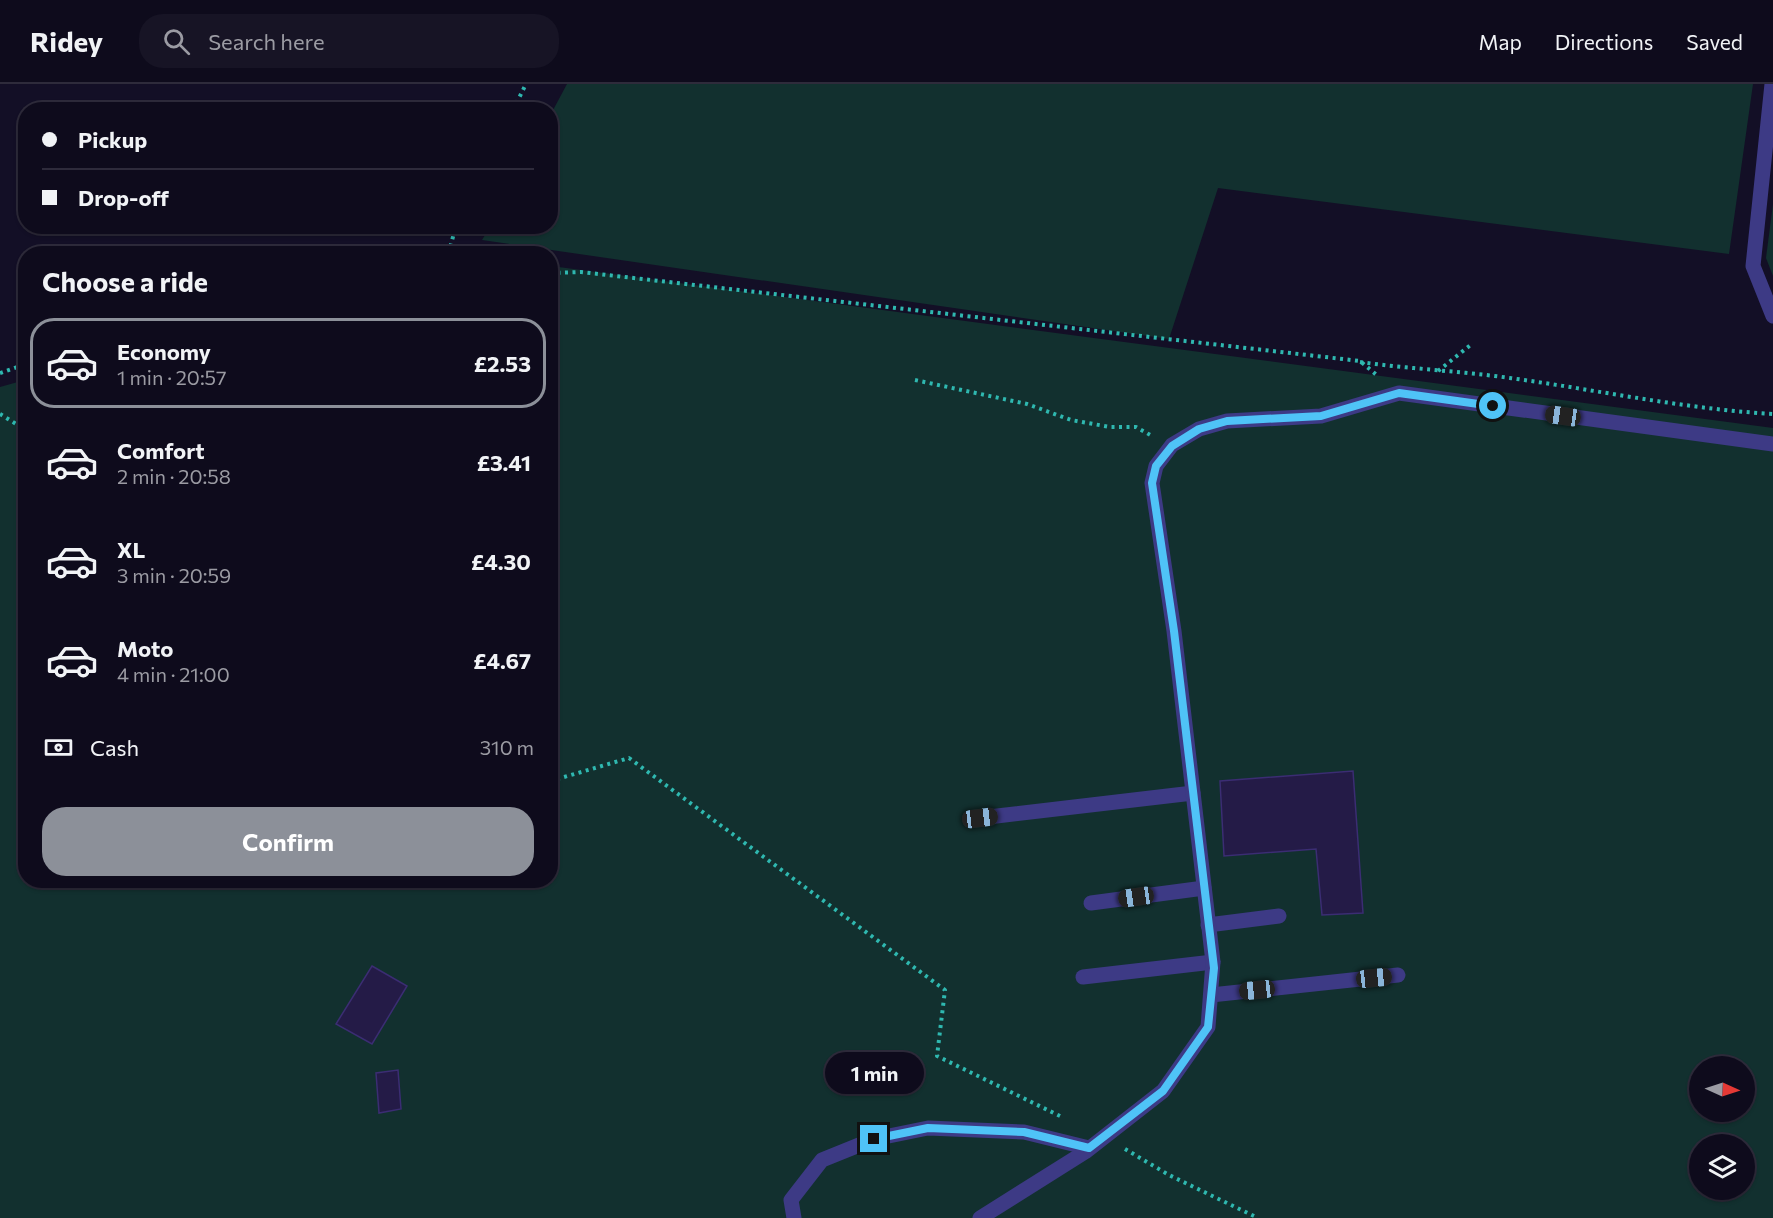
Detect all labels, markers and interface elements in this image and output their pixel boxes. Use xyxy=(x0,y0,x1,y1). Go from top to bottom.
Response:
search box xyxy=(139,14,559,68)
text: Ridey xyxy=(30,24,103,58)
icon: search xyxy=(160,25,193,58)
text: Search here xyxy=(208,28,325,55)
text: Map xyxy=(1479,29,1522,54)
text: Directions xyxy=(1555,29,1653,54)
text: Saved xyxy=(1686,29,1743,54)
text: Pickup xyxy=(78,126,147,153)
text: Drop-off xyxy=(78,184,169,211)
text: Choose a ride xyxy=(42,265,208,298)
icon: car xyxy=(45,336,99,390)
text: Economy xyxy=(117,338,211,365)
text: £2.53 xyxy=(474,350,531,377)
text: 1 min · 20:57 xyxy=(117,365,227,389)
route start xyxy=(1479,392,1506,419)
car xyxy=(1544,405,1582,427)
icon: car xyxy=(45,435,99,489)
text: Comfort xyxy=(117,437,205,464)
text: £3.41 xyxy=(477,449,531,476)
text: 2 min · 20:58 xyxy=(117,464,231,488)
icon: car xyxy=(45,534,99,588)
text: XL xyxy=(117,536,145,563)
text: £4.30 xyxy=(471,548,531,575)
text: 3 min · 20:59 xyxy=(117,563,231,587)
icon: car xyxy=(45,633,99,687)
text: Moto xyxy=(117,635,173,662)
text: £4.67 xyxy=(473,647,531,674)
text: 4 min · 21:00 xyxy=(117,662,230,686)
icon: cash xyxy=(42,731,75,764)
text: Cash xyxy=(90,734,139,761)
text: 310 m xyxy=(480,735,534,759)
button: Confirm xyxy=(42,807,534,876)
car xyxy=(961,807,999,829)
car xyxy=(1117,886,1155,908)
car xyxy=(1355,967,1393,989)
car xyxy=(1238,979,1276,1001)
callout: 1 min xyxy=(824,1052,924,1094)
north arrow xyxy=(1689,1056,1755,1122)
map controls xyxy=(1689,1056,1755,1200)
text: 1 min xyxy=(851,1061,898,1085)
route end xyxy=(860,1125,887,1152)
button: layers xyxy=(1689,1134,1755,1200)

